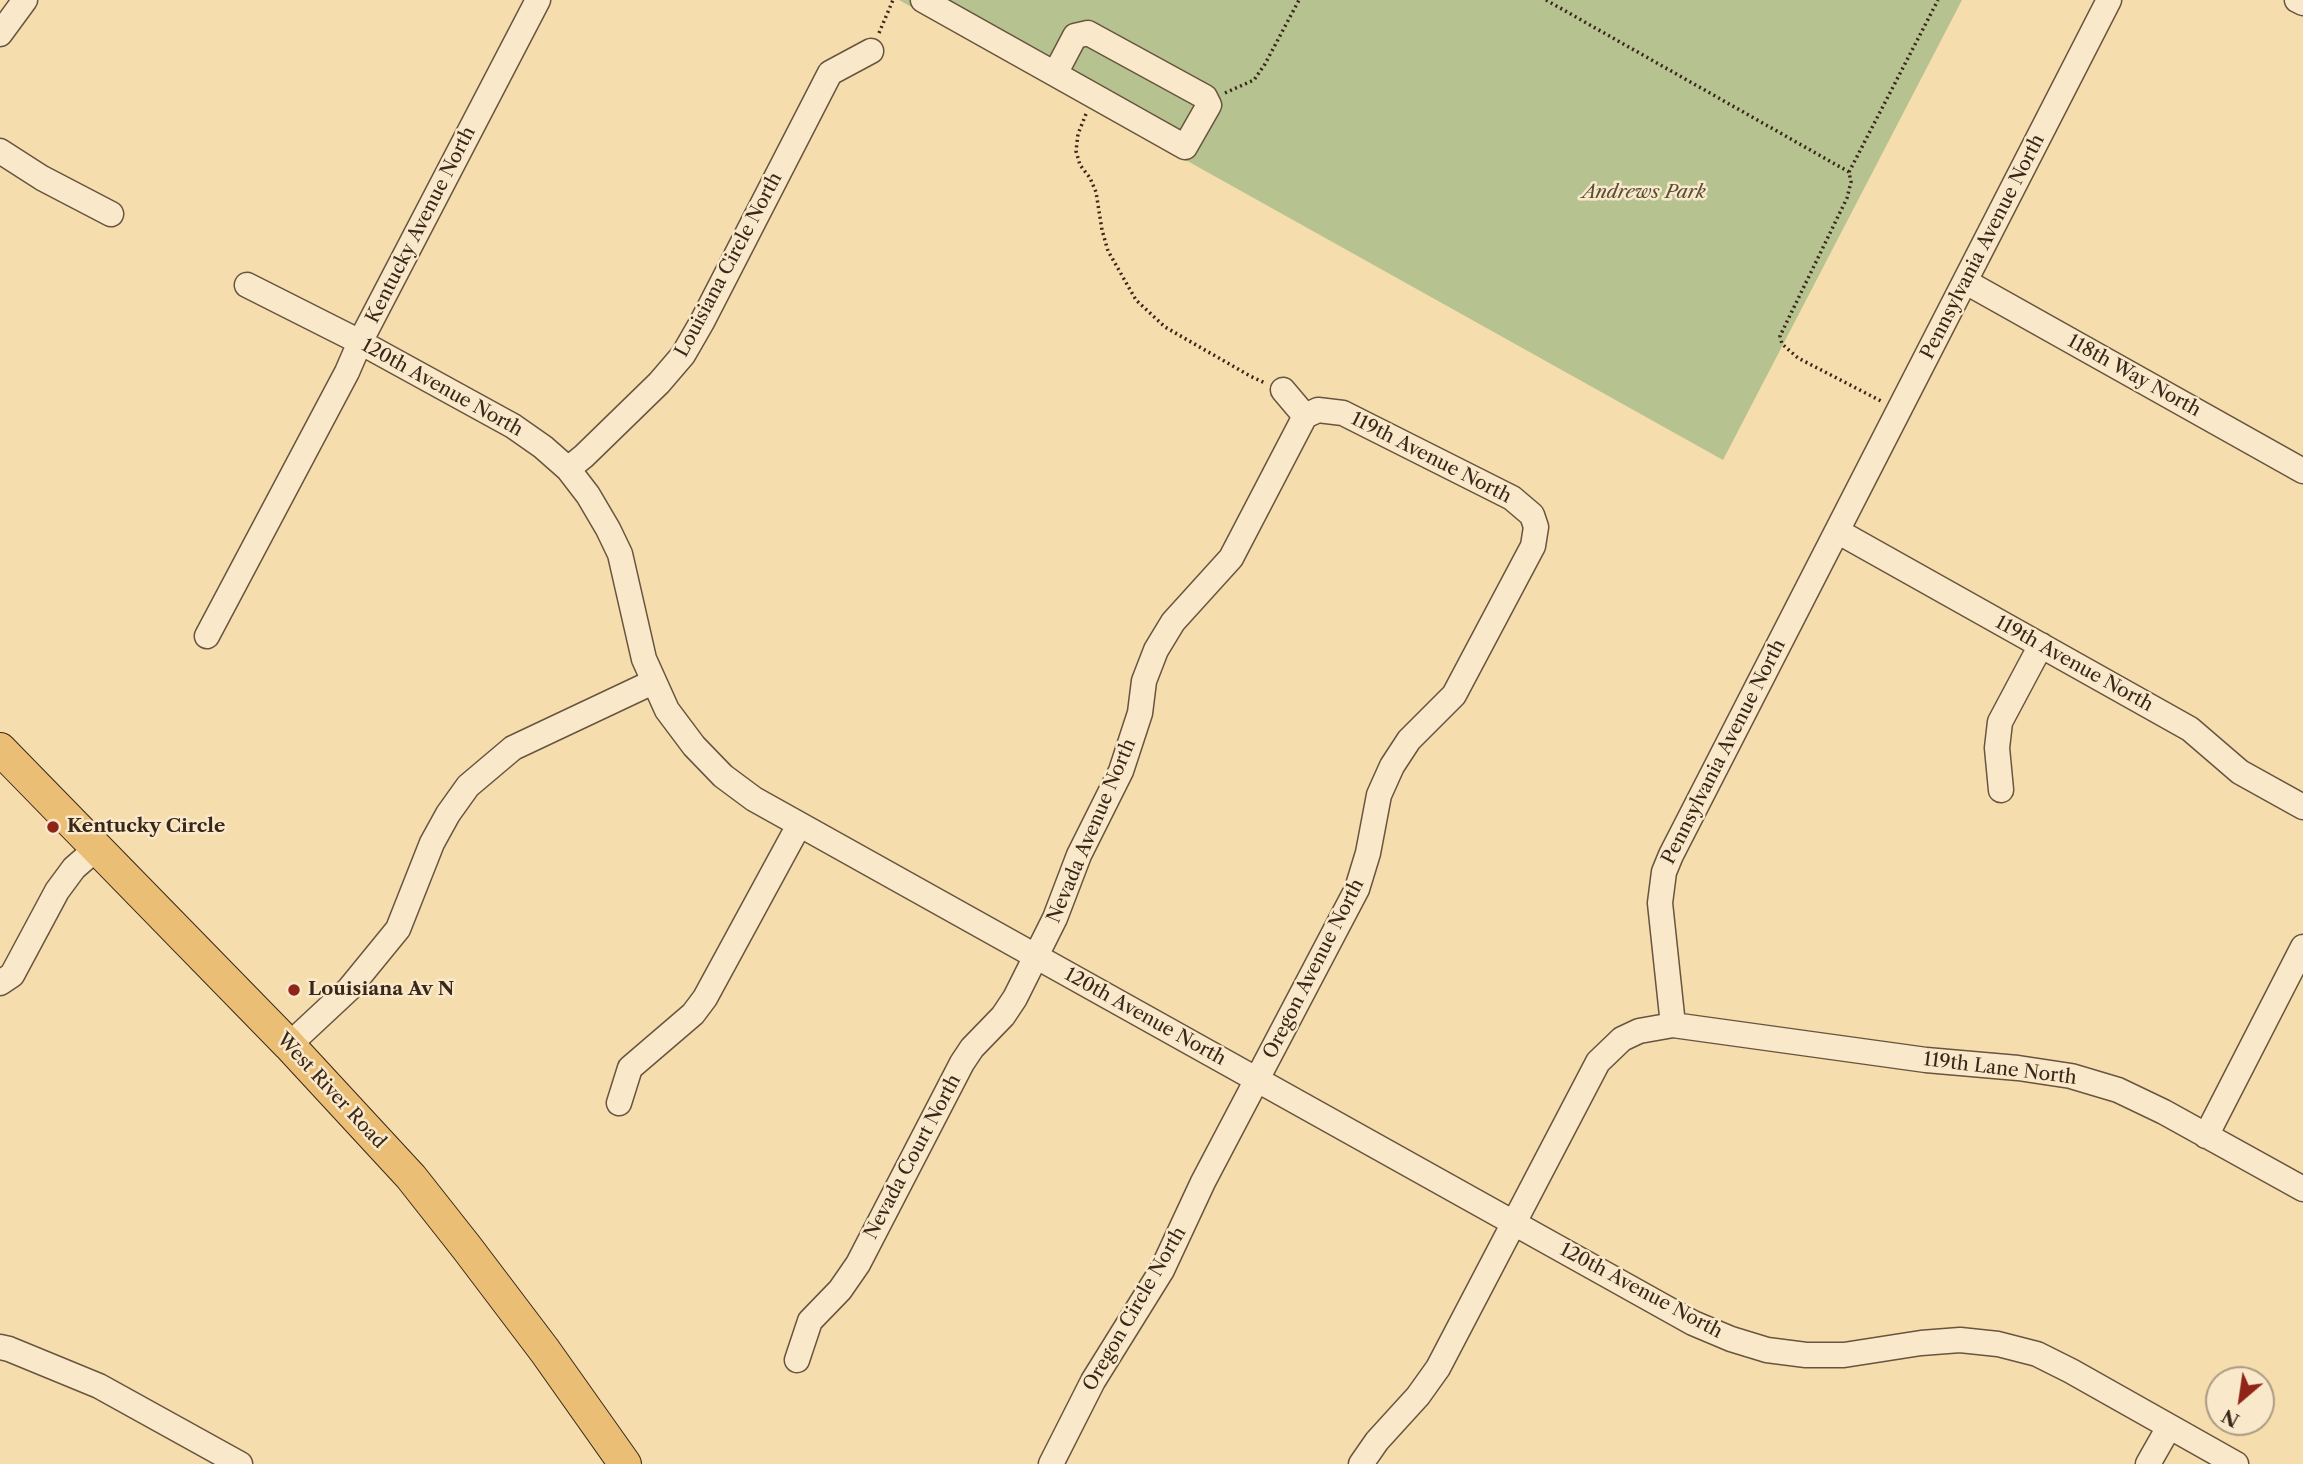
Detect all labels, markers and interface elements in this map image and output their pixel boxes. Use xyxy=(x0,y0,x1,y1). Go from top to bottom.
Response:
street label: Kentucky Avenue North xyxy=(361,123,481,327)
street label: Pennsylvania Avenue North xyxy=(1916,131,2050,363)
street label: Louisiana Circle North xyxy=(671,169,787,361)
park label: Andrews Park xyxy=(1582,182,1706,204)
street label: 118th Way North xyxy=(2063,330,2205,422)
street label: 120th Avenue North xyxy=(357,334,527,442)
street label: 119th Avenue North xyxy=(1347,408,1515,508)
street label: 119th Avenue North xyxy=(1991,611,2157,717)
street label: Pennsylvania Avenue North xyxy=(1657,636,1791,868)
street label: Nevada Avenue North xyxy=(1043,735,1141,927)
place label: Kentucky Circle xyxy=(67,816,225,838)
marker: Kentucky Circle xyxy=(45,819,61,835)
street label: Oregon Avenue North xyxy=(1259,875,1369,1063)
street label: 120th Avenue North xyxy=(1060,963,1230,1071)
place label: Louisiana Av N xyxy=(308,979,454,1001)
marker: Louisiana Av N xyxy=(286,982,302,998)
street label: West River Road xyxy=(272,1028,390,1154)
street label: 119th Lane North xyxy=(1922,1048,2078,1090)
street label: Nevada Court North xyxy=(860,1071,966,1243)
street label: Oregon Circle North xyxy=(1079,1223,1191,1395)
street label: 120th Avenue North xyxy=(1556,1239,1726,1343)
north arrow xyxy=(2205,1366,2275,1436)
text: N xyxy=(2218,1404,2243,1432)

